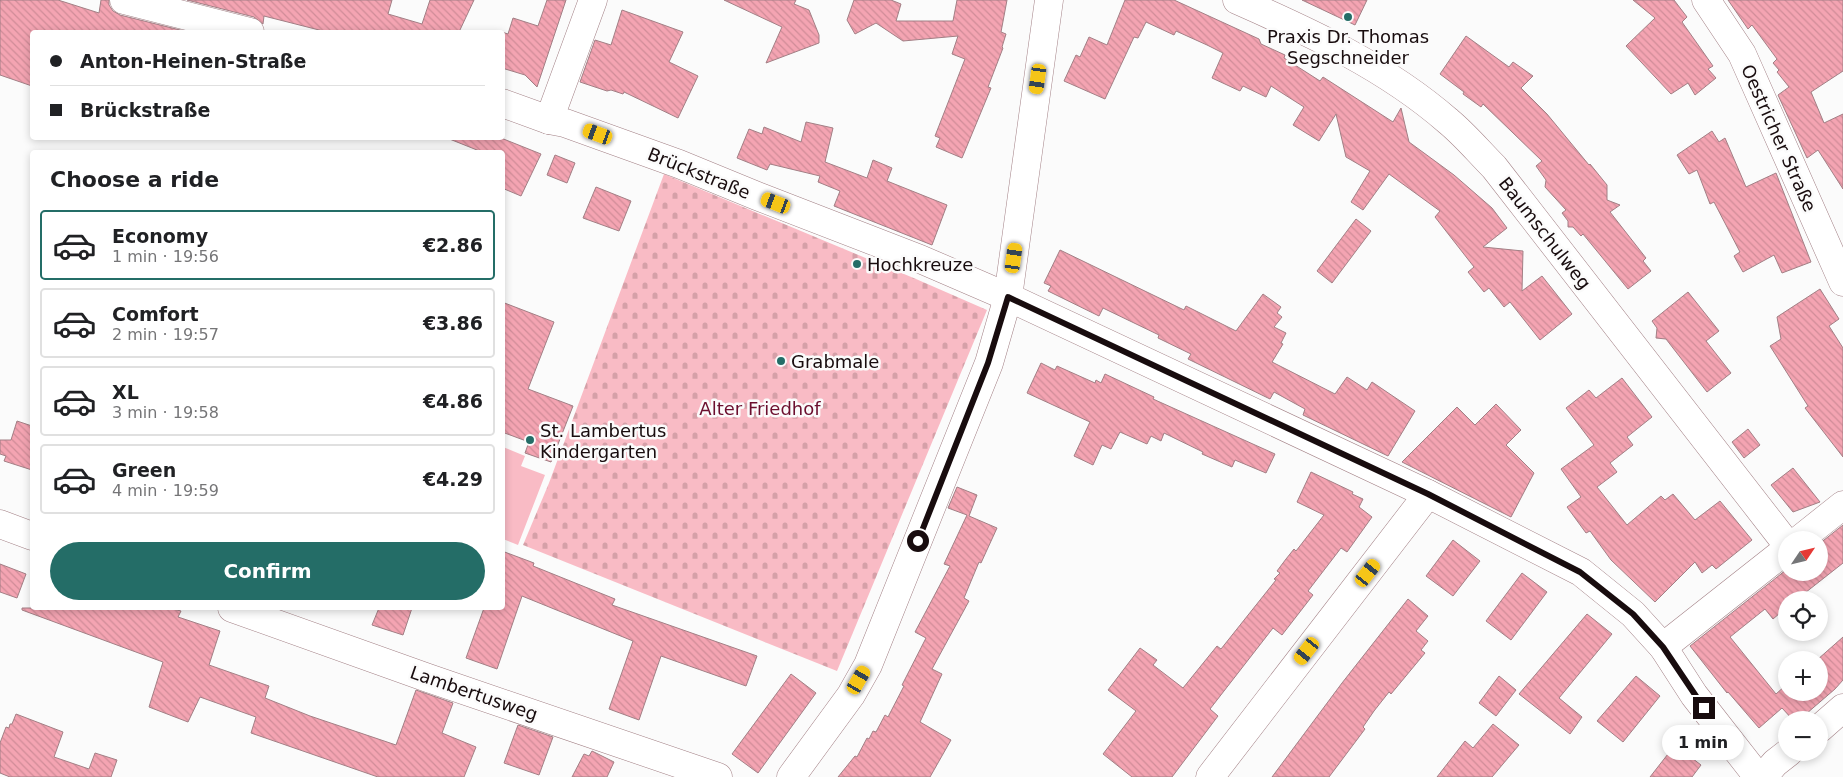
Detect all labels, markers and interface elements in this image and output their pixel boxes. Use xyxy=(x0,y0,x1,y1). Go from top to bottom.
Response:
marker: Praxis Dr. Thomas Segschneider xyxy=(1342,11,1354,23)
place label: Praxis Dr. Thomas Segschneider xyxy=(1267,26,1429,68)
text: Anton-Heinen-Straße xyxy=(80,50,306,72)
street label: Oestricher Straße xyxy=(1737,61,1821,215)
car xyxy=(1028,63,1047,95)
text: Brückstraße xyxy=(80,99,210,121)
car xyxy=(581,122,614,146)
street label: Brückstraße xyxy=(645,143,753,203)
text: Choose a ride xyxy=(50,167,219,192)
street label: Baumschulweg xyxy=(1495,173,1595,293)
car xyxy=(759,191,792,215)
icon: car xyxy=(52,223,97,268)
text: Economy xyxy=(112,225,208,247)
text: €2.86 xyxy=(423,234,483,256)
car xyxy=(1004,242,1023,274)
text: 1 min · 19:56 xyxy=(112,247,219,266)
place label: Hochkreuze xyxy=(867,254,973,275)
marker: Hochkreuze xyxy=(851,258,863,270)
icon: car xyxy=(52,301,97,346)
text: Comfort xyxy=(112,303,199,325)
text: €3.86 xyxy=(423,312,483,334)
text: 2 min · 19:57 xyxy=(112,325,219,344)
place label: Grabmale xyxy=(791,351,879,372)
marker: Grabmale xyxy=(775,355,787,367)
icon: car xyxy=(52,379,97,424)
text: XL xyxy=(112,381,139,403)
text: €4.86 xyxy=(423,390,483,412)
park label: Alter Friedhof xyxy=(699,398,821,419)
text: 3 min · 19:58 xyxy=(112,403,219,422)
place label: St. Lambertus Kindergarten xyxy=(540,420,666,462)
marker: St. Lambertus Kindergarten xyxy=(524,434,536,446)
icon: car xyxy=(52,457,97,502)
text: Green xyxy=(112,459,176,481)
text: €4.29 xyxy=(423,468,483,490)
text: 4 min · 19:59 xyxy=(112,481,219,500)
route start xyxy=(907,530,929,552)
north arrow xyxy=(1778,531,1828,581)
map controls xyxy=(1778,531,1828,761)
button: Confirm xyxy=(50,542,485,600)
car xyxy=(1352,557,1383,589)
button: locate xyxy=(1778,591,1828,641)
car xyxy=(1291,635,1322,667)
button: + xyxy=(1778,651,1828,701)
street label: Lambertusweg xyxy=(407,661,541,725)
car xyxy=(845,663,872,697)
route end xyxy=(1693,697,1715,719)
button: − xyxy=(1778,711,1828,761)
callout: 1 min xyxy=(1663,726,1745,760)
text: 1 min xyxy=(1678,733,1728,752)

